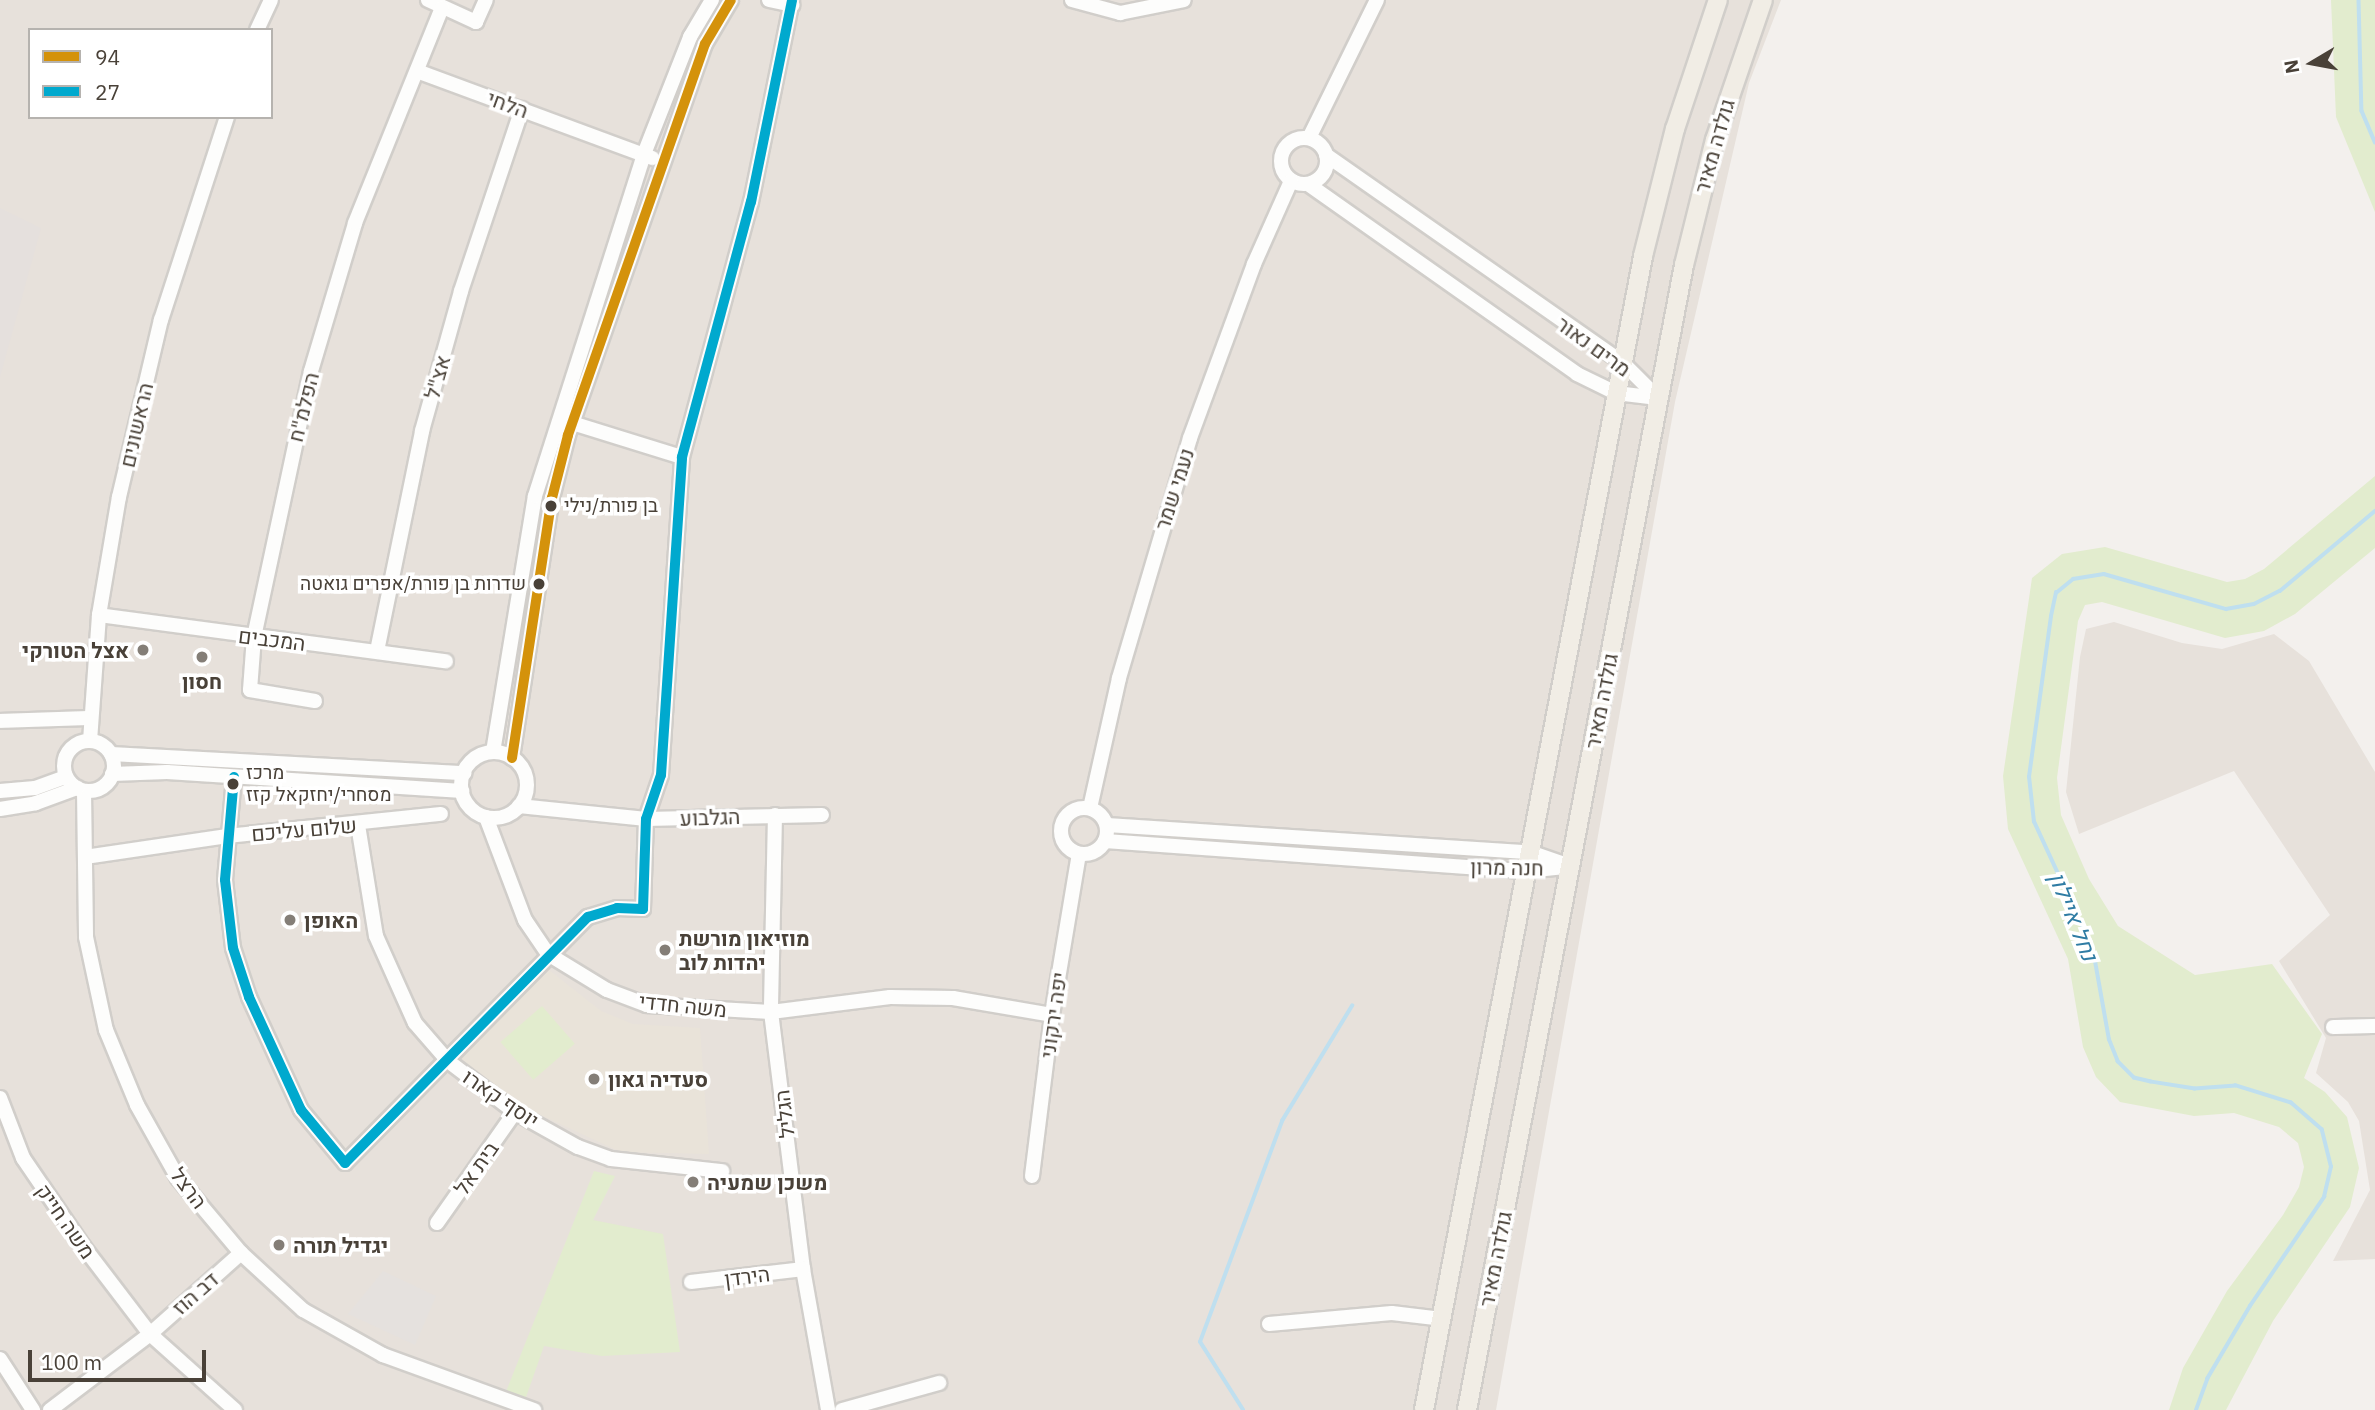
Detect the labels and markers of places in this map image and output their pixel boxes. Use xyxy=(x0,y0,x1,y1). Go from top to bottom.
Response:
place label: בן פורת/נילי xyxy=(564,495,658,517)
marker: בן פורת/נילי xyxy=(544,499,558,513)
place label: שדרות בן פורת/אפרים גואטה xyxy=(300,573,526,595)
marker: שדרות בן פורת/אפרים גואטה xyxy=(532,577,546,591)
place label: אצל הטורקי xyxy=(22,637,129,663)
marker: אצל הטורקי xyxy=(135,642,151,658)
marker: חסון xyxy=(194,649,210,665)
place label: חסון xyxy=(182,668,222,694)
place label: מרכז מסחרי/יחזקאל קזז xyxy=(246,762,391,806)
marker: מרכז מסחרי/יחזקאל קזז xyxy=(226,777,240,791)
place label: האופן xyxy=(304,907,358,933)
marker: האופן xyxy=(282,912,298,928)
place label: מוזיאון מורשת יהדות לוב xyxy=(679,925,810,975)
marker: מוזיאון מורשת יהדות לוב xyxy=(657,942,673,958)
place label: סעדיה גאון xyxy=(608,1066,708,1092)
marker: סעדיה גאון xyxy=(586,1071,602,1087)
place label: משכן שמעיה xyxy=(707,1169,827,1195)
marker: משכן שמעיה xyxy=(685,1174,701,1190)
place label: יגדיל תורה xyxy=(293,1232,388,1258)
marker: יגדיל תורה xyxy=(271,1237,287,1253)

